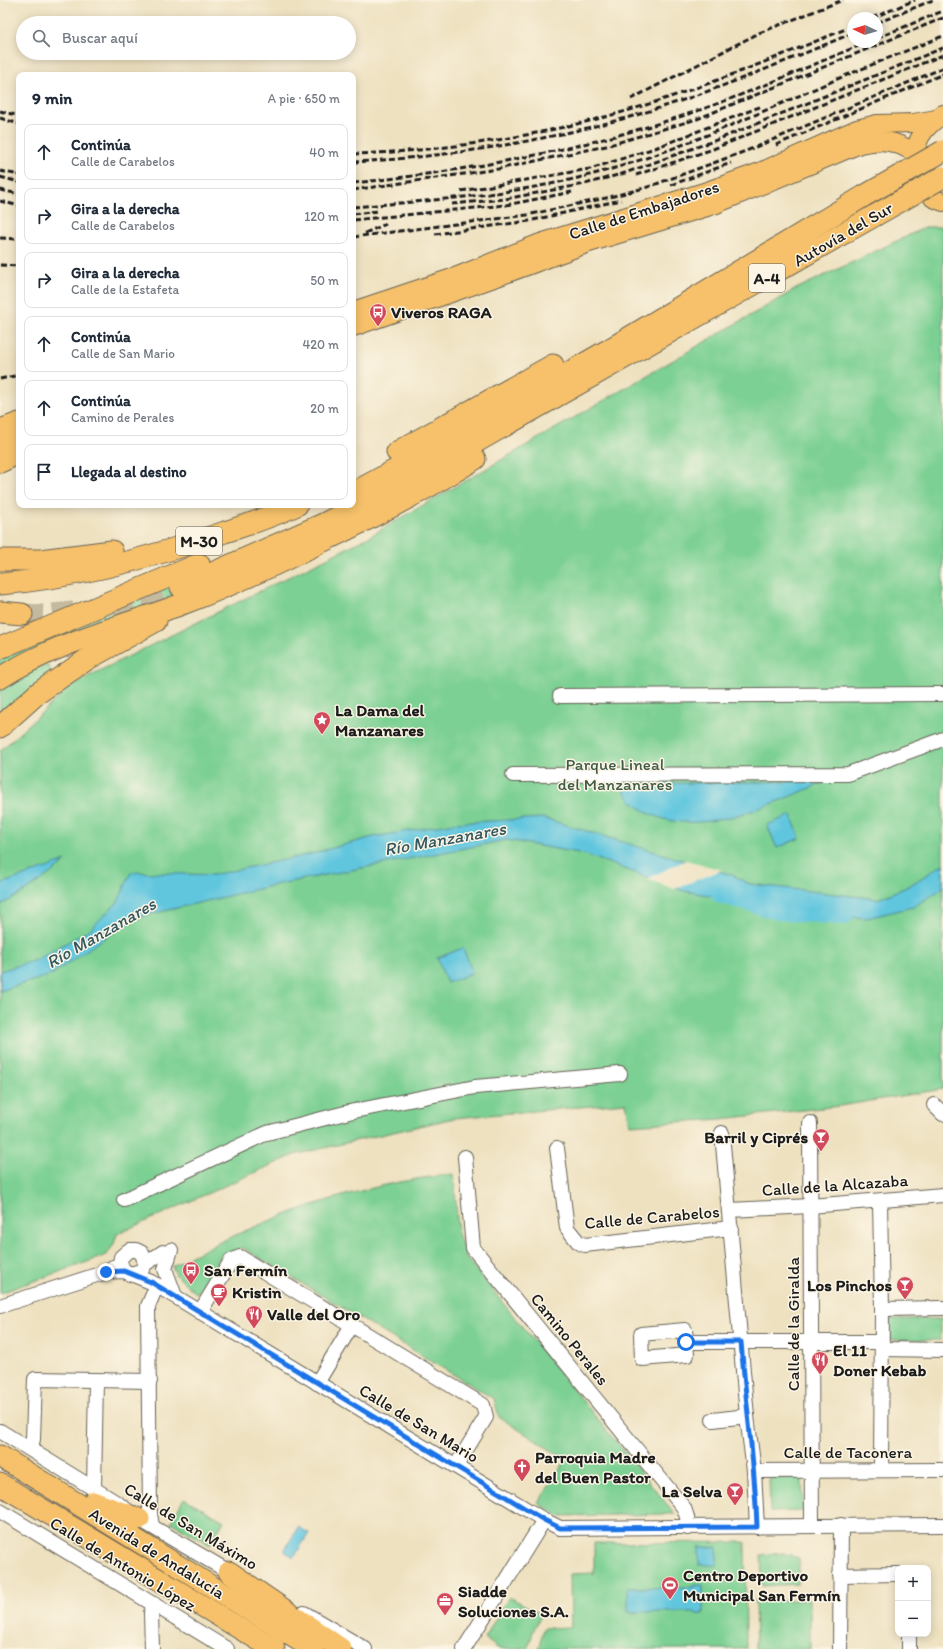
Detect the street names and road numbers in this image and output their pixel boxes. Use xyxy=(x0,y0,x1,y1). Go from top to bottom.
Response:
street label: Calle de Embajadores xyxy=(566,176,722,244)
street label: Autovía del Sur xyxy=(790,197,897,270)
road number: A-4 xyxy=(749,264,785,292)
road number: M-30 xyxy=(176,527,222,555)
street label: Calle de la Alcazaba xyxy=(761,1170,909,1200)
street label: Calle de Carabelos xyxy=(584,1201,720,1233)
street label: Calle de la Giralda xyxy=(783,1257,803,1391)
street label: Camino Perales xyxy=(527,1289,613,1389)
street label: Calle de San Mario xyxy=(356,1379,482,1467)
street label: Calle de Taconera xyxy=(784,1442,913,1462)
street label: Calle de San Máximo xyxy=(121,1478,261,1574)
street label: Avenida de Andalucía xyxy=(86,1503,229,1603)
street label: Calle de Antonio López xyxy=(46,1512,200,1616)

